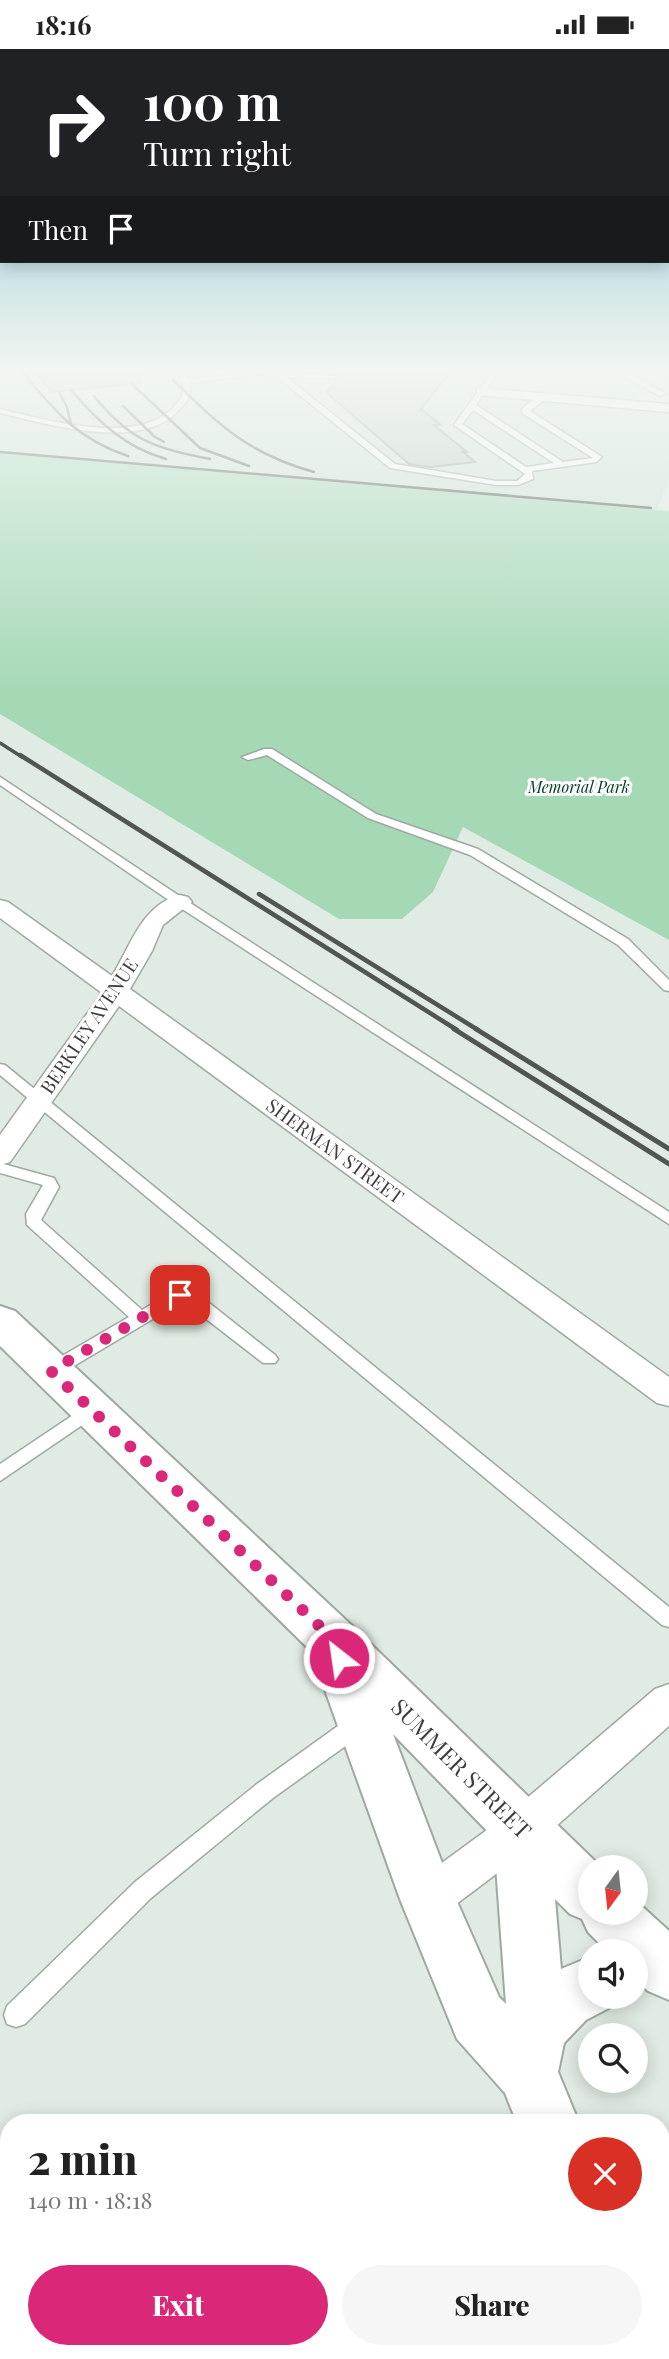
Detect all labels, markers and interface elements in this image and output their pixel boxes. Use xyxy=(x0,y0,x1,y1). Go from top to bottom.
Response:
text: 18:16 xyxy=(35,7,92,42)
text: 100 m xyxy=(143,68,281,133)
icon: right xyxy=(28,77,119,168)
text: Turn right xyxy=(143,131,291,174)
icon: arrive xyxy=(102,210,140,248)
text: Then xyxy=(28,212,88,247)
park label: Memorial Park xyxy=(527,776,630,797)
street label: BERKLEY AVENUE xyxy=(33,953,143,1098)
street label: SHERMAN STREET xyxy=(262,1091,410,1209)
pin xyxy=(150,1265,210,1325)
icon: arrive xyxy=(161,1276,199,1314)
position arrow xyxy=(302,1621,376,1695)
street label: SUMMER STREET xyxy=(385,1691,539,1845)
north arrow xyxy=(578,1855,648,1925)
map controls xyxy=(578,1855,648,2093)
button: sound xyxy=(578,1939,648,2009)
button: search xyxy=(578,2023,648,2093)
text: 2 min xyxy=(28,2130,137,2186)
button: close xyxy=(568,2137,642,2211)
text: 140 m · 18:18 xyxy=(28,2184,152,2215)
button: Exit xyxy=(28,2265,328,2345)
button: Share xyxy=(342,2265,642,2345)

